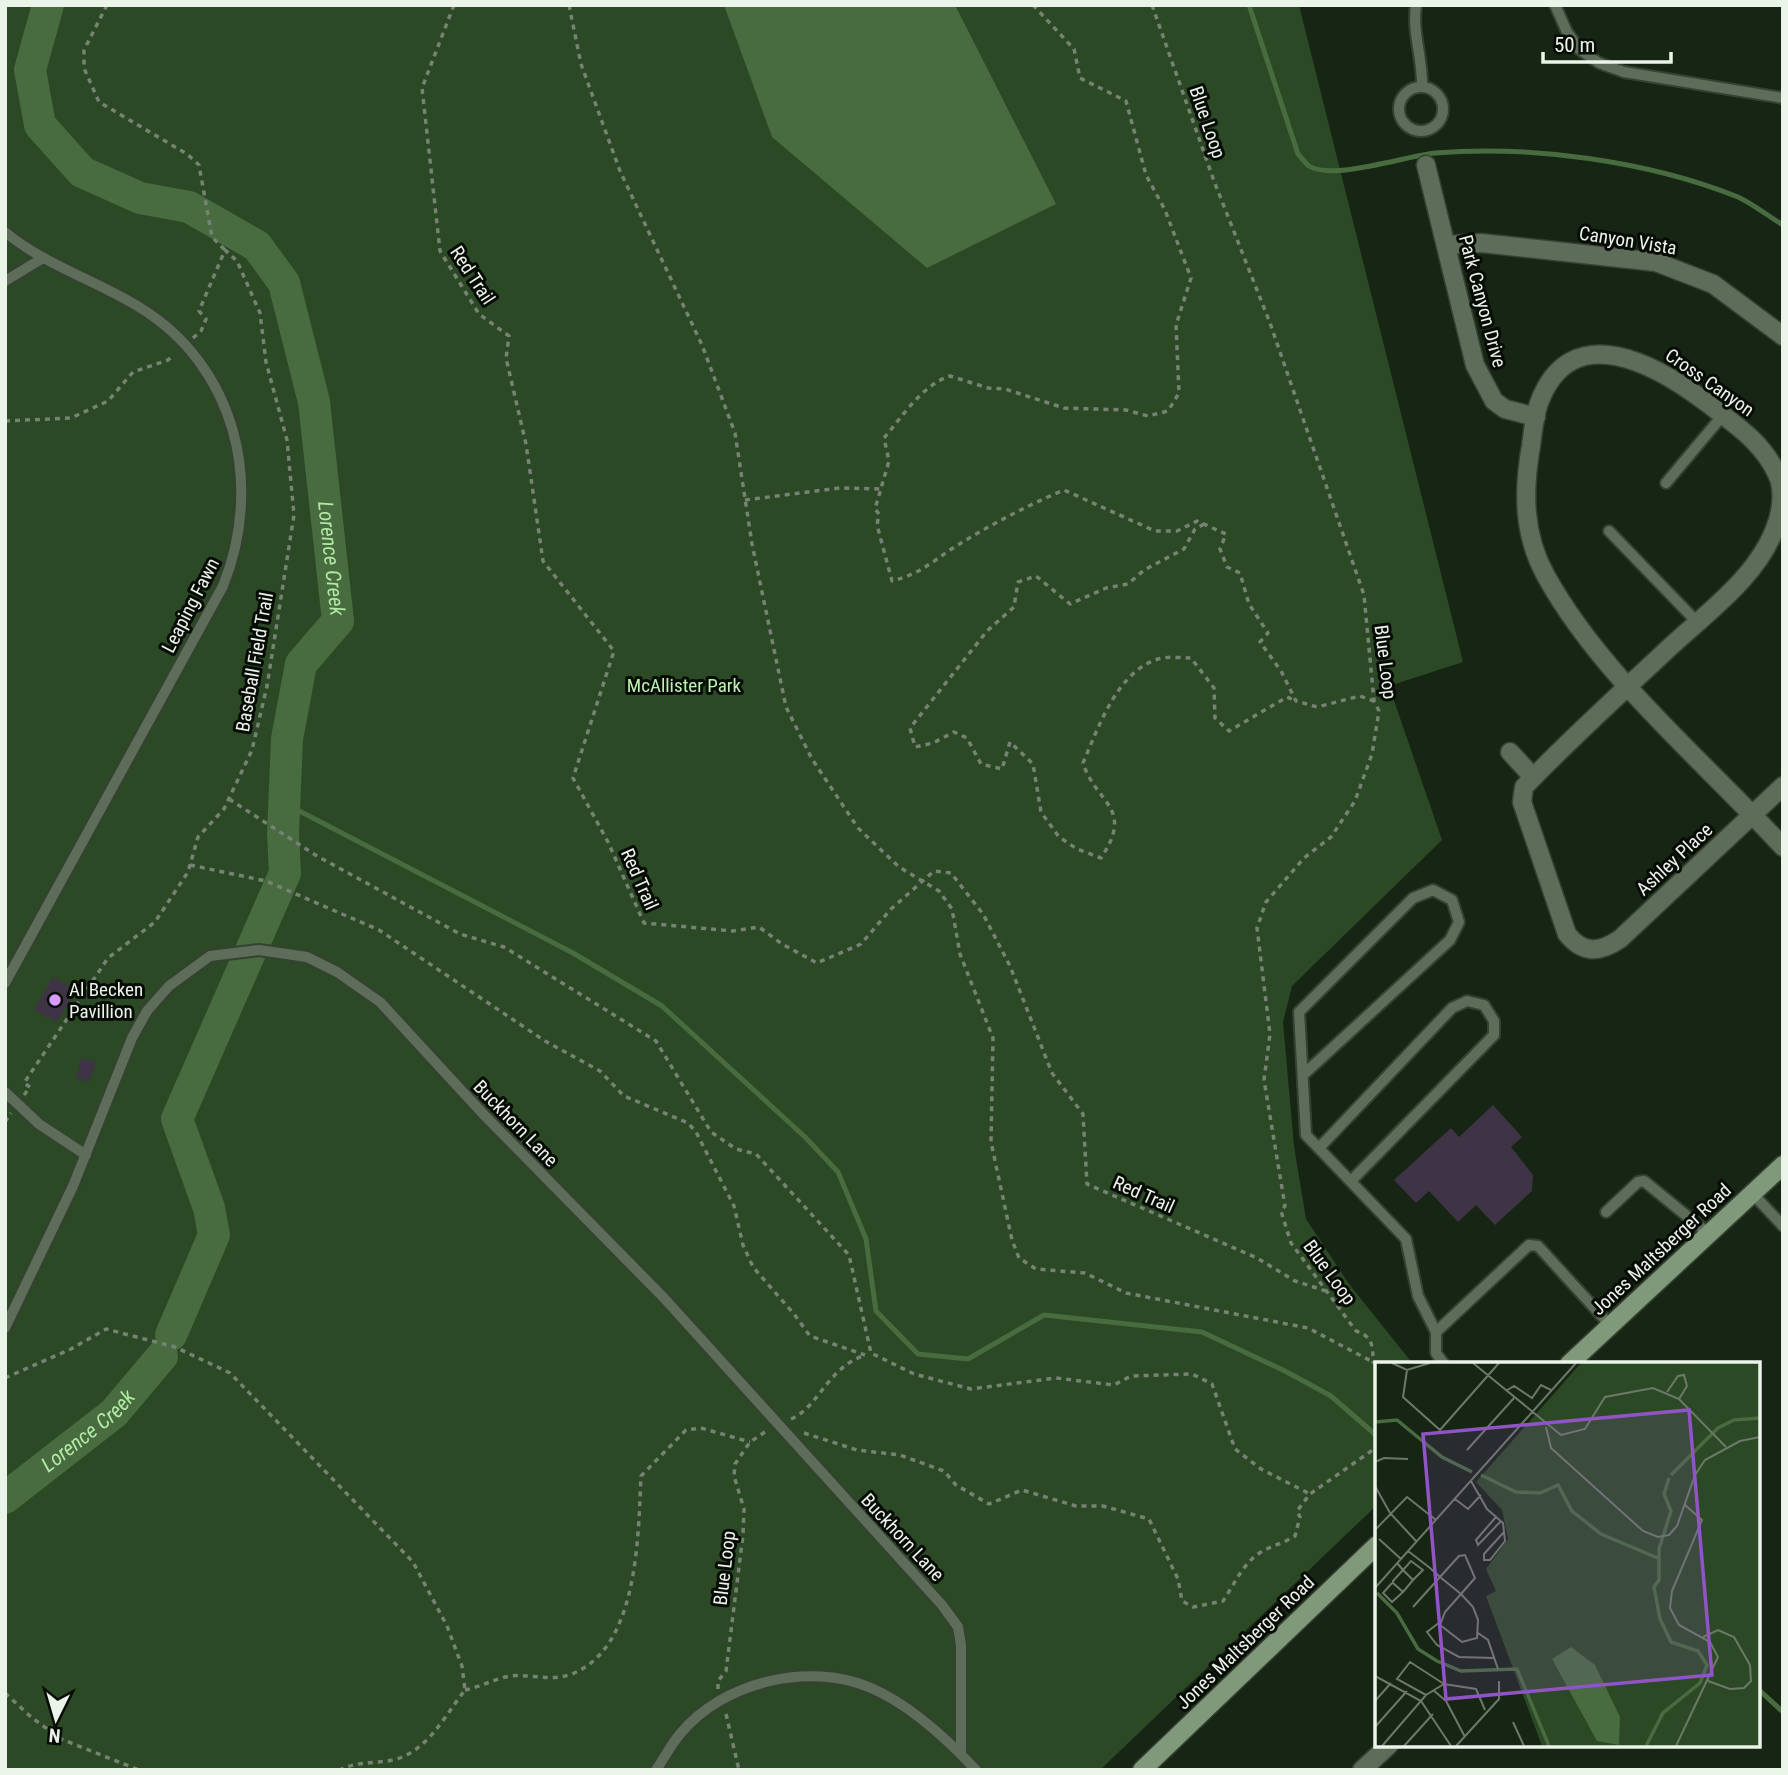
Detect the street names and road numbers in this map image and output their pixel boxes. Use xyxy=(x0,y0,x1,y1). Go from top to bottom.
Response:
street label: Blue Loop xyxy=(1184,83,1231,161)
street label: Canyon Vista xyxy=(1578,221,1678,260)
street label: Park Canyon Drive xyxy=(1454,232,1511,370)
street label: Red Trail xyxy=(445,242,500,309)
street label: Cross Canyon xyxy=(1661,343,1759,421)
street label: Leaping Fawn xyxy=(157,554,224,656)
street label: Baseball Field Trail xyxy=(231,591,278,734)
street label: Blue Loop xyxy=(1370,624,1401,701)
street label: Ashley Place xyxy=(1631,818,1717,900)
street label: Red Trail xyxy=(616,845,663,913)
street label: Buckhorn Lane xyxy=(469,1075,563,1171)
street label: Red Trail xyxy=(1110,1171,1178,1218)
street label: Jones Maltsberger Road xyxy=(1587,1179,1736,1320)
street label: Blue Loop xyxy=(1298,1235,1361,1309)
street label: Buckhorn Lane xyxy=(856,1489,949,1586)
street label: Blue Loop xyxy=(709,1530,740,1607)
street label: Jones Maltsberger Road xyxy=(1172,1571,1319,1714)

